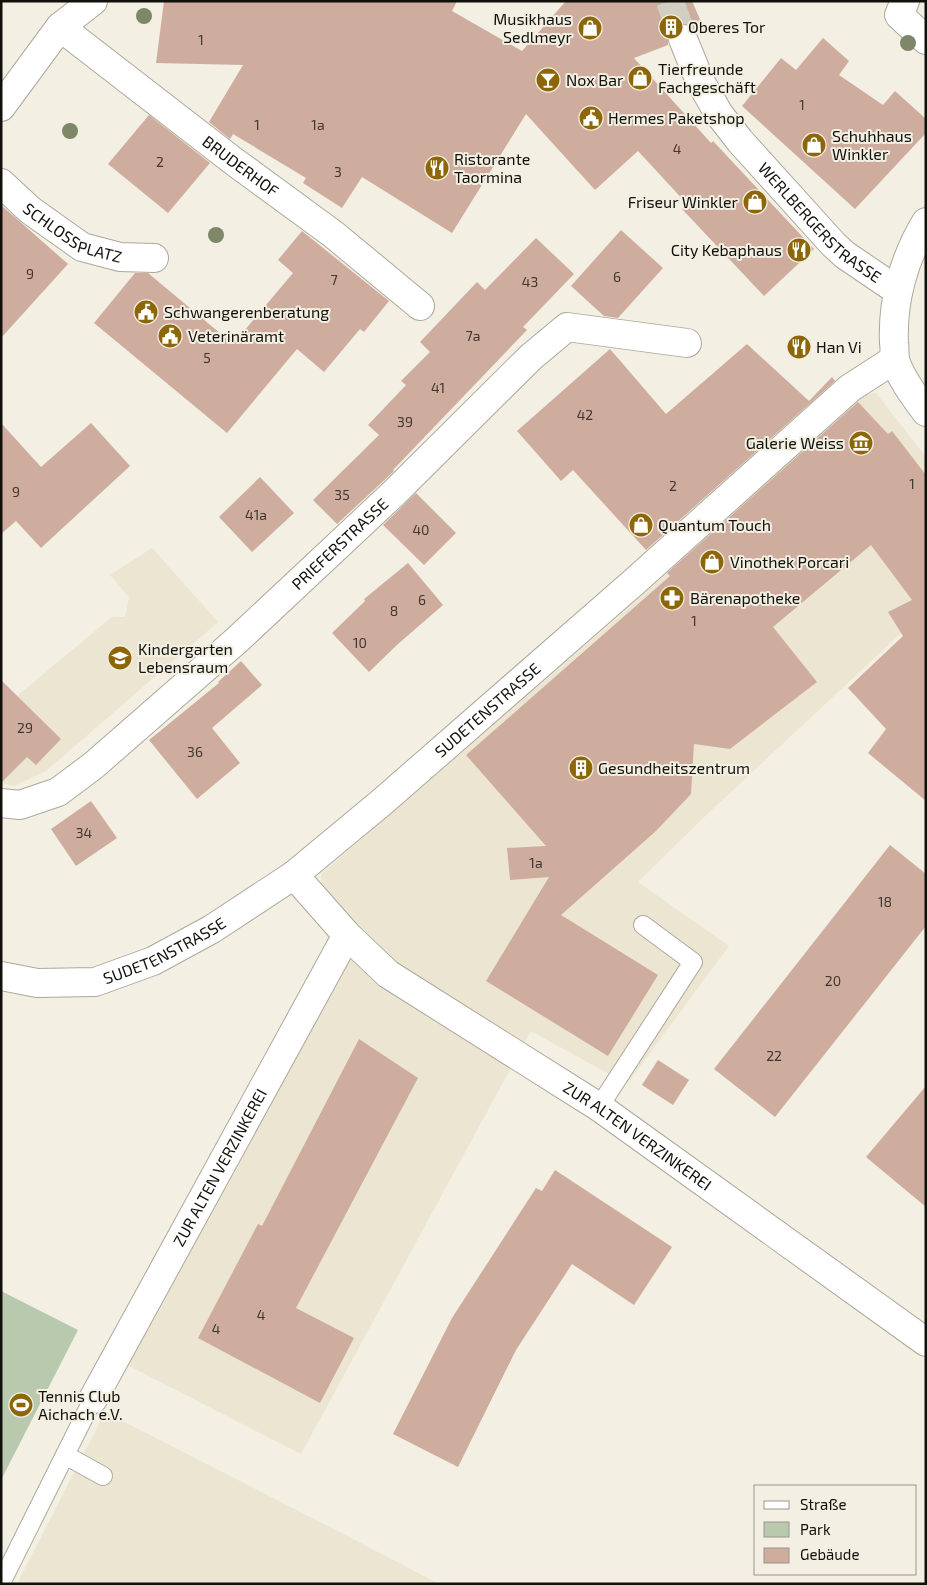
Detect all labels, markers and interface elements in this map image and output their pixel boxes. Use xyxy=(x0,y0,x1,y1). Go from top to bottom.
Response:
place label: Musikhaus Sedlmeyr xyxy=(493,9,573,46)
building icon: Oberes Tor xyxy=(658,14,684,40)
shop icon: Musikhaus Sedlmeyr xyxy=(577,15,603,41)
place label: Oberes Tor xyxy=(688,17,766,36)
house number: 1 xyxy=(198,31,204,48)
place label: Tierfreunde Fachgeschäft xyxy=(658,59,756,96)
shop icon: Tierfreunde Fachgeschäft xyxy=(627,65,653,91)
bar icon: Nox Bar xyxy=(535,67,561,93)
place label: Nox Bar xyxy=(566,70,624,89)
house number: 1 xyxy=(799,96,805,113)
public building icon: Hermes Paketshop xyxy=(578,105,604,131)
place label: Hermes Paketshop xyxy=(608,108,745,127)
house number: 1 xyxy=(254,116,260,133)
house number: 1a xyxy=(311,116,325,133)
place label: Schuhhaus Winkler xyxy=(832,126,912,163)
street label: BRUDERHOF xyxy=(199,131,283,200)
shop icon: Schuhhaus Winkler xyxy=(801,132,827,158)
house number: 4 xyxy=(673,140,681,157)
place label: Ristorante Taormina xyxy=(454,149,530,186)
house number: 2 xyxy=(156,153,164,170)
restaurant icon: Ristorante Taormina xyxy=(424,155,450,181)
street label: WERLBERGERSTRASSE xyxy=(755,158,885,286)
house number: 3 xyxy=(334,163,342,180)
shop icon: Friseur Winkler xyxy=(742,189,768,215)
place label: Friseur Winkler xyxy=(628,192,739,211)
street label: SCHLOSSPLATZ xyxy=(20,199,124,266)
restaurant icon: City Kebaphaus xyxy=(786,237,812,263)
place label: City Kebaphaus xyxy=(671,240,782,259)
house number: 9 xyxy=(26,265,34,282)
house number: 6 xyxy=(613,268,621,285)
house number: 7 xyxy=(330,271,338,288)
house number: 43 xyxy=(522,273,538,290)
public building icon: Schwangerenberatung xyxy=(133,299,159,325)
place label: Schwangerenberatung xyxy=(164,302,329,321)
public building icon: Veterinäramt xyxy=(157,323,183,349)
place label: Veterinäramt xyxy=(188,326,284,345)
house number: 7a xyxy=(466,327,480,344)
restaurant icon: Han Vi xyxy=(786,334,812,360)
place label: Han Vi xyxy=(816,337,862,356)
house number: 5 xyxy=(203,349,211,366)
house number: 41 xyxy=(431,379,445,396)
house number: 42 xyxy=(577,406,593,423)
house number: 39 xyxy=(397,413,413,430)
museum icon: Galerie Weiss xyxy=(848,430,874,456)
place label: Galerie Weiss xyxy=(746,433,844,452)
house number: 1 xyxy=(909,475,915,492)
house number: 2 xyxy=(669,477,677,494)
house number: 9 xyxy=(12,483,20,500)
house number: 35 xyxy=(334,486,350,503)
street label: PRIEFERSTRASSE xyxy=(287,494,392,593)
house number: 41a xyxy=(245,506,267,523)
shop icon: Quantum Touch xyxy=(628,512,654,538)
place label: Quantum Touch xyxy=(658,515,771,535)
house number: 40 xyxy=(412,521,430,538)
shop icon: Vinothek Porcari xyxy=(699,549,725,575)
place label: Vinothek Porcari xyxy=(730,552,849,571)
pharmacy icon: Bärenapotheke xyxy=(659,585,685,611)
place label: Bärenapotheke xyxy=(690,588,800,607)
house number: 6 xyxy=(418,591,426,608)
house number: 8 xyxy=(390,602,398,619)
house number: 1 xyxy=(691,612,697,629)
house number: 10 xyxy=(353,634,367,651)
place label: Kindergarten Lebensraum xyxy=(138,639,233,676)
school or university icon: Kindergarten Lebensraum xyxy=(107,645,133,671)
street label: SUDETENSTRASSE xyxy=(430,658,544,761)
house number: 29 xyxy=(17,719,33,736)
house number: 36 xyxy=(187,743,203,760)
building icon: Gesundheitszentrum xyxy=(568,755,594,781)
place label: Gesundheitszentrum xyxy=(598,758,750,777)
house number: 34 xyxy=(76,824,92,841)
house number: 1a xyxy=(529,854,543,871)
house number: 18 xyxy=(878,893,892,910)
street label: SUDETENSTRASSE xyxy=(100,913,229,987)
house number: 20 xyxy=(825,972,841,989)
house number: 22 xyxy=(766,1047,782,1064)
street label: ZUR ALTEN VERZINKEREI xyxy=(560,1077,716,1194)
street label: ZUR ALTEN VERZINKEREI xyxy=(169,1085,270,1249)
house number: 4 xyxy=(257,1306,265,1323)
house number: 4 xyxy=(212,1320,220,1337)
place label: Tennis Club Aichach e.V. xyxy=(38,1386,123,1423)
sports icon: Tennis Club Aichach e.V. xyxy=(8,1392,34,1418)
legend xyxy=(754,1485,917,1575)
text: Straße xyxy=(800,1495,846,1513)
text: Park xyxy=(800,1520,831,1538)
text: Gebäude xyxy=(800,1545,859,1563)

